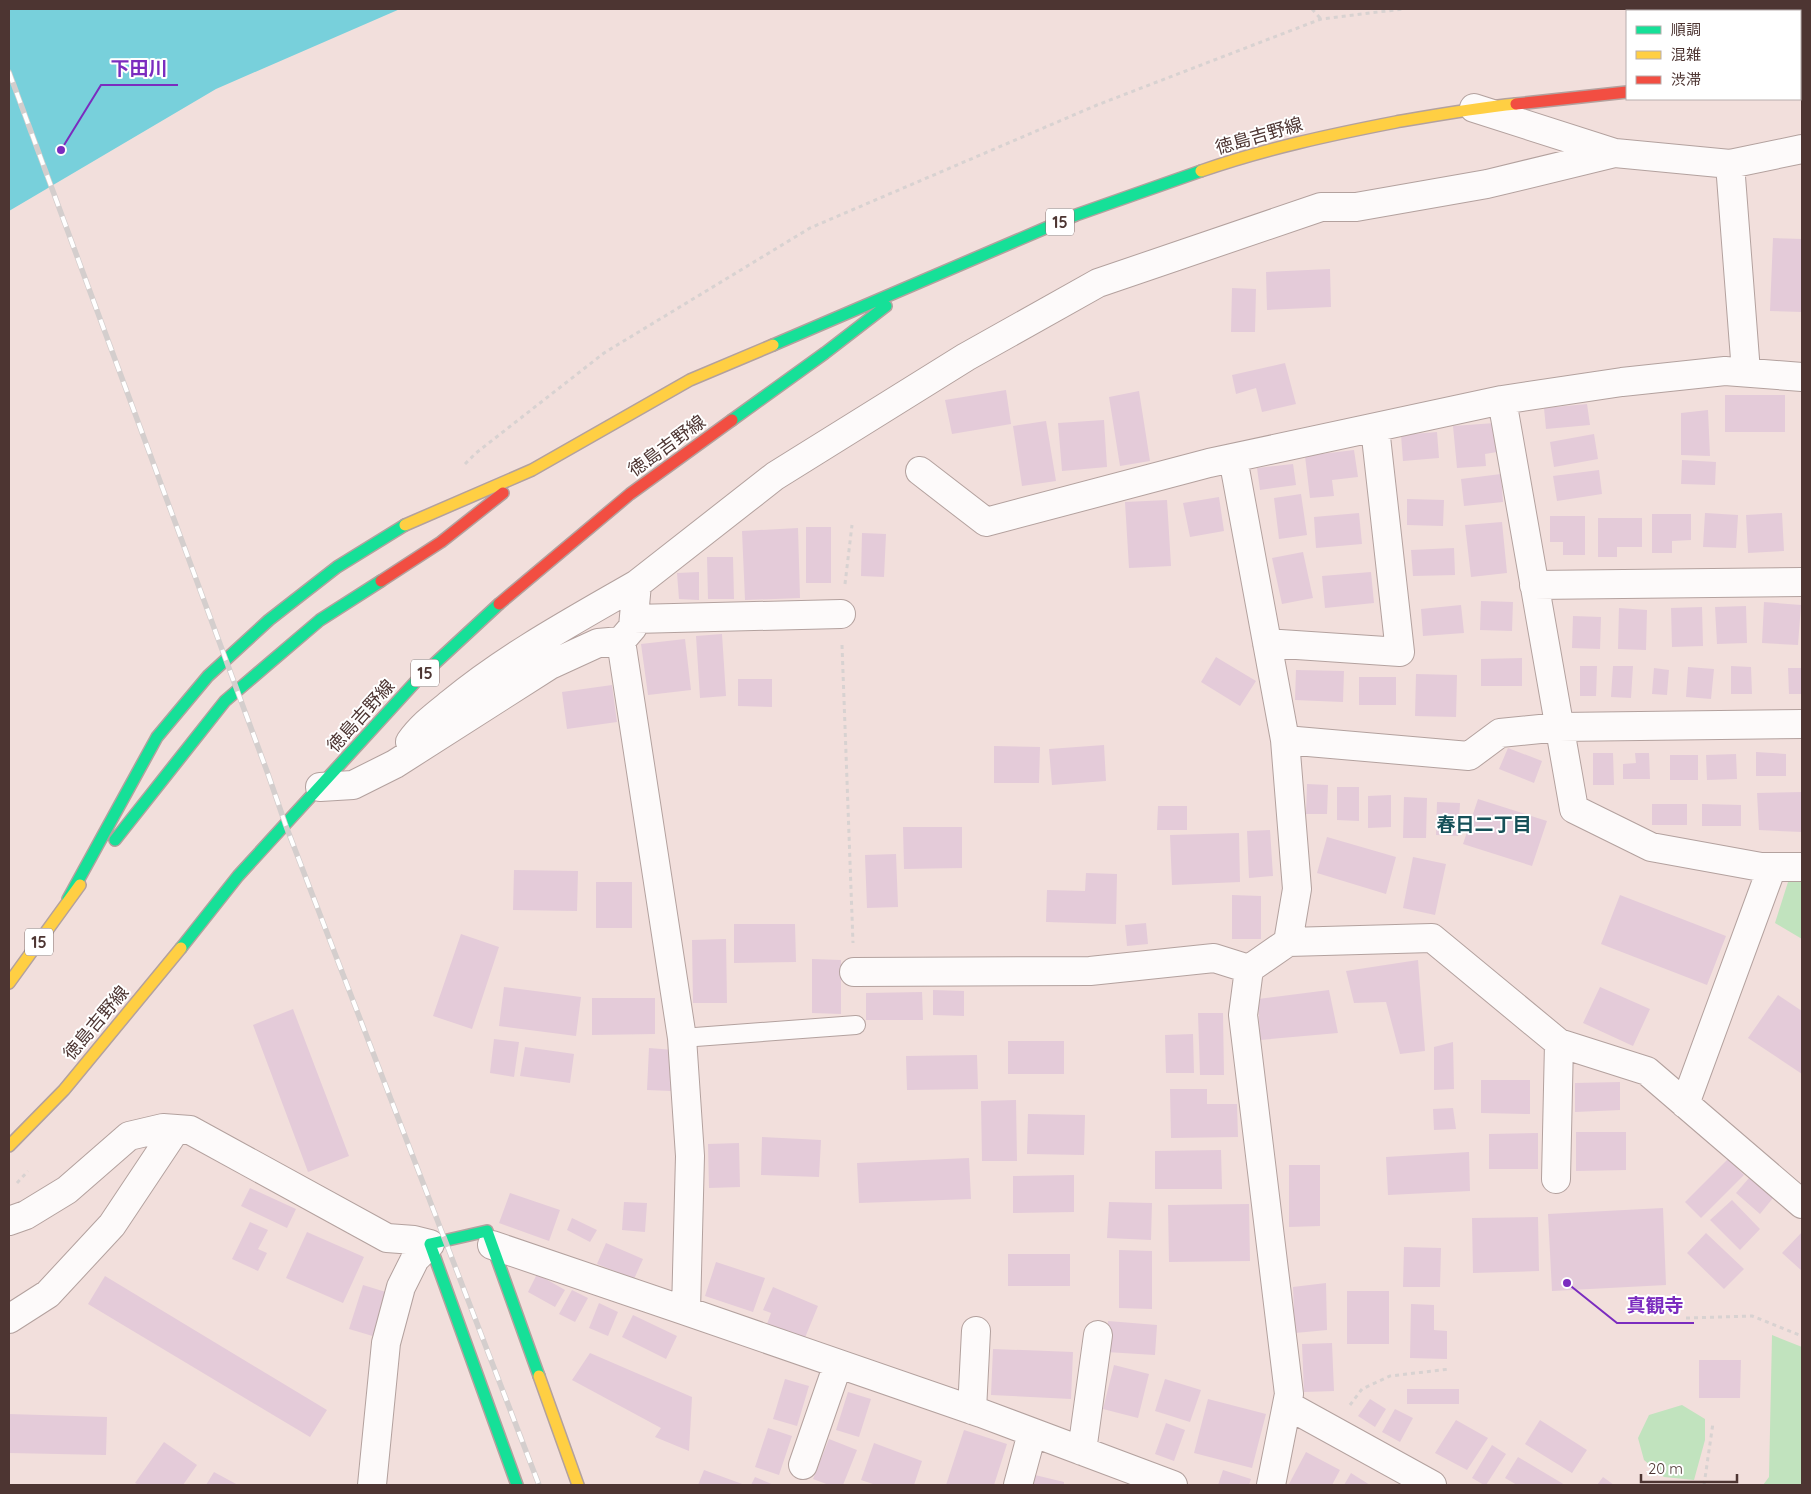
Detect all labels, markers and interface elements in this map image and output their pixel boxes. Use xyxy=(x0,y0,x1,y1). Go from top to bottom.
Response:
legend xyxy=(1626,10,1801,100)
text: 順調 xyxy=(1671,20,1701,39)
text: 混雑 xyxy=(1671,45,1701,64)
callout: 下田川 xyxy=(101,51,178,85)
text: 下田川 xyxy=(110,56,168,80)
text: 渋滞 xyxy=(1671,70,1701,89)
street label: 徳島吉野線 xyxy=(1212,112,1305,159)
road number: 15 xyxy=(1046,208,1074,236)
street label: 徳島吉野線 xyxy=(624,410,710,481)
road number: 15 xyxy=(411,660,439,686)
street label: 徳島吉野線 xyxy=(322,675,399,757)
district label: 春日二丁目 xyxy=(1436,812,1532,836)
road number: 15 xyxy=(25,929,53,956)
street label: 徳島吉野線 xyxy=(58,981,133,1065)
callout: 真観寺 xyxy=(1617,1289,1694,1323)
text: 真観寺 xyxy=(1626,1293,1684,1317)
scale bar xyxy=(1641,1452,1737,1484)
text: 20 m xyxy=(1648,1459,1683,1478)

